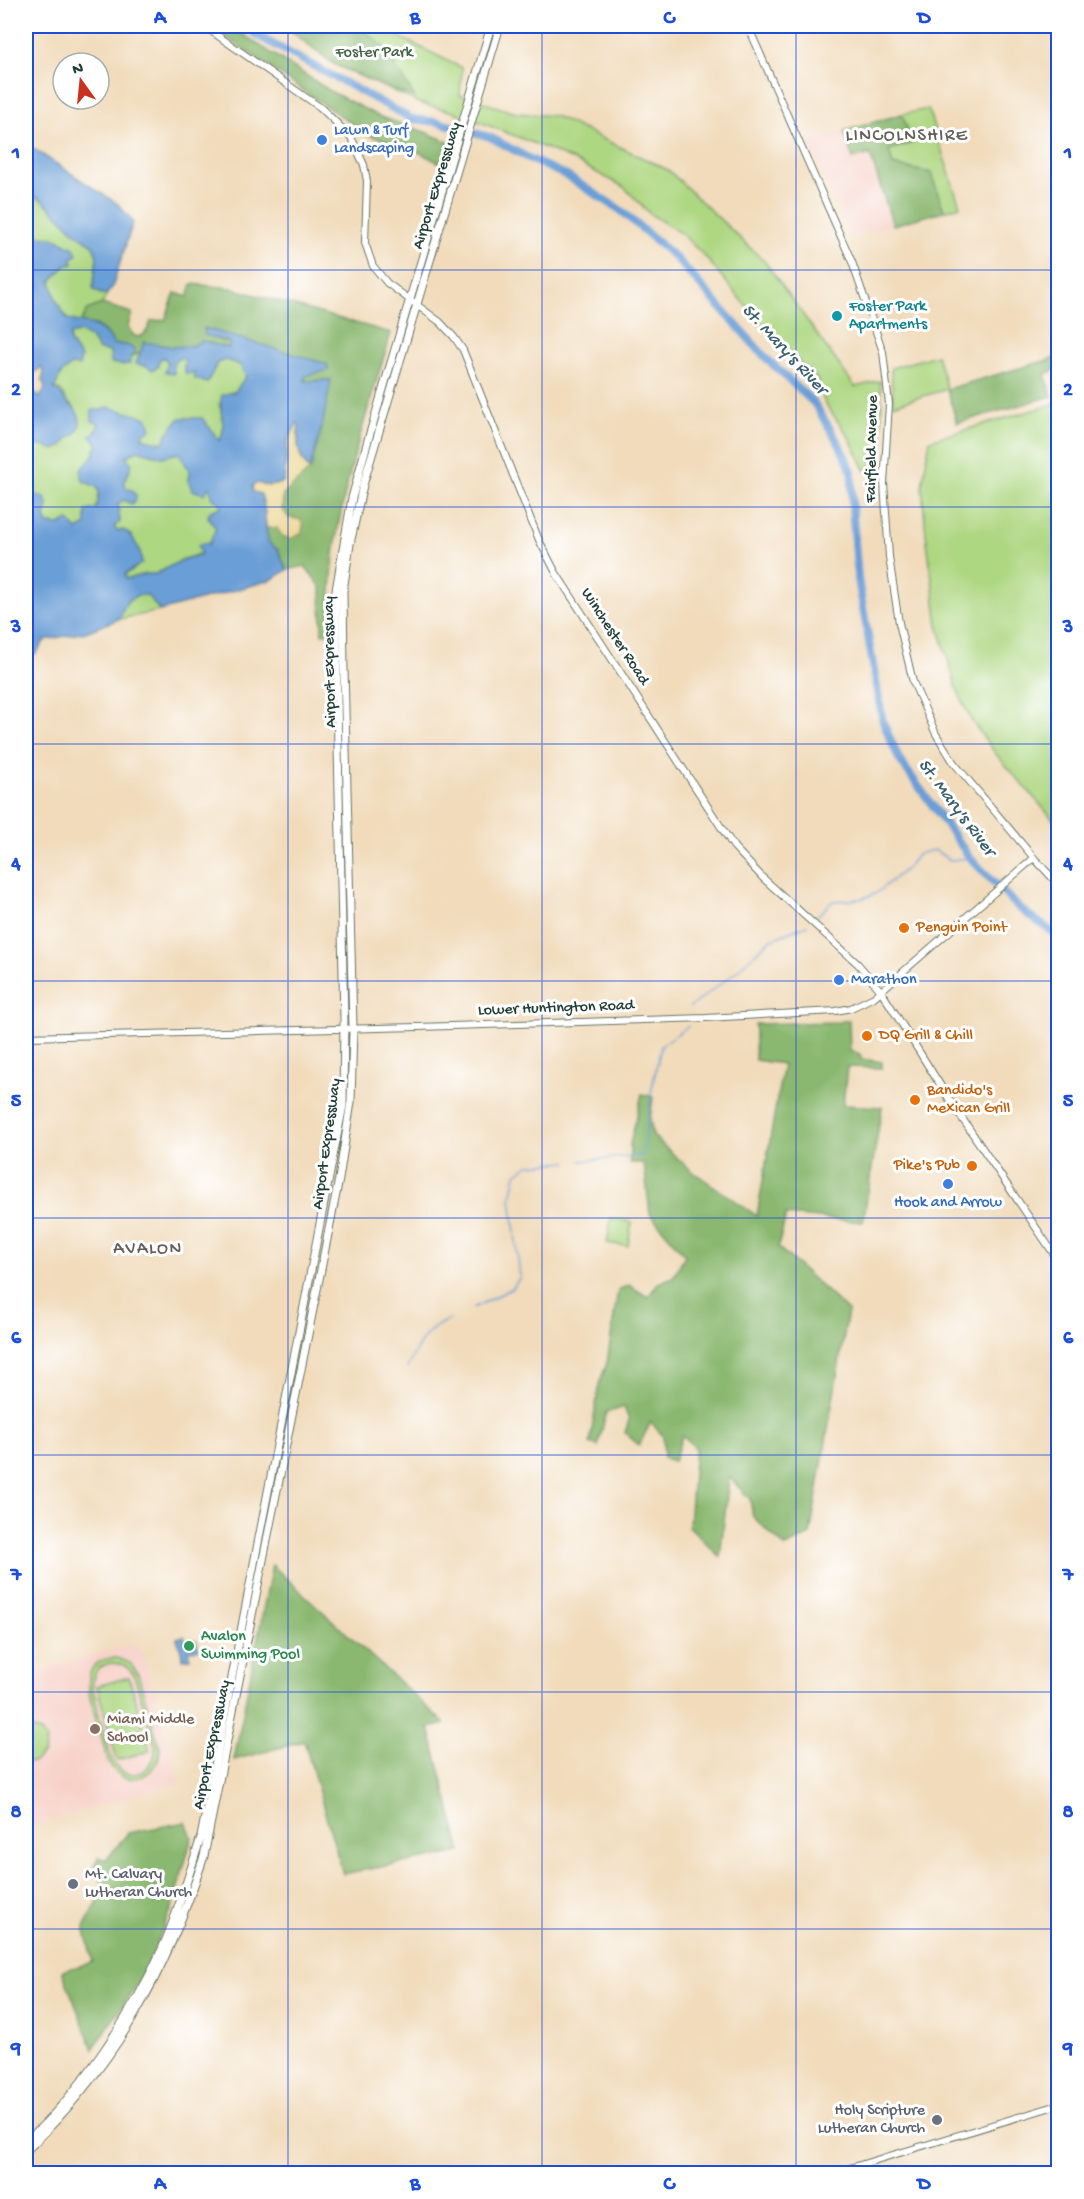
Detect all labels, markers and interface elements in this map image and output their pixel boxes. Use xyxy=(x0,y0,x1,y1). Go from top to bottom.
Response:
text: A xyxy=(153,8,168,31)
text: B xyxy=(409,8,421,31)
text: C xyxy=(663,8,677,31)
text: D xyxy=(915,8,931,31)
park label: Foster Park xyxy=(334,44,414,63)
north arrow xyxy=(51,51,111,111)
text: N xyxy=(71,59,86,80)
street label: Airport Expressway xyxy=(410,120,466,252)
place label: Lawn & Turf Landscaping xyxy=(334,122,414,159)
district label: LINCOLNSHIRE xyxy=(845,126,969,147)
marker: Lawn & Turf Landscaping xyxy=(315,133,329,147)
text: 1 xyxy=(11,143,20,166)
text: 1 xyxy=(1063,143,1072,166)
place label: Foster Park Apartments xyxy=(848,298,928,335)
water label: St. Mary's River xyxy=(737,301,834,402)
marker: Foster Park Apartments xyxy=(830,309,844,323)
text: 2 xyxy=(11,380,21,403)
text: 2 xyxy=(1063,380,1073,403)
street label: Fairfield Avenue xyxy=(863,394,883,504)
street label: Winchester Road xyxy=(576,585,653,691)
street label: Airport Expressway xyxy=(320,596,342,728)
text: 3 xyxy=(10,617,21,640)
text: 3 xyxy=(1062,617,1073,640)
water label: St. Mary's River xyxy=(913,755,1001,863)
text: 4 xyxy=(10,854,21,877)
text: 4 xyxy=(1062,854,1073,877)
place label: Penguin Point xyxy=(915,919,1008,938)
marker: Penguin Point xyxy=(897,921,911,935)
place label: Marathon xyxy=(851,971,917,990)
marker: Marathon xyxy=(832,973,846,987)
street label: Lower Huntington Road xyxy=(478,997,636,1021)
place label: DQ Grill & Chill xyxy=(878,1027,973,1046)
marker: DQ Grill & Chill xyxy=(860,1029,874,1043)
street label: Airport Expressway xyxy=(309,1077,347,1211)
place label: Bandido's Mexican Grill xyxy=(926,1082,1010,1119)
text: 5 xyxy=(11,1091,22,1114)
text: 5 xyxy=(1063,1091,1074,1114)
marker: Bandido's Mexican Grill xyxy=(908,1093,922,1107)
place label: Pike's Pub xyxy=(893,1157,961,1176)
marker: Pike's Pub xyxy=(965,1159,979,1173)
marker: Hook and Arrow xyxy=(941,1177,955,1191)
place label: Hook and Arrow xyxy=(894,1194,1002,1213)
district label: AVALON xyxy=(113,1239,183,1260)
text: 6 xyxy=(11,1328,22,1351)
text: 6 xyxy=(1063,1328,1074,1351)
text: 7 xyxy=(10,1565,23,1588)
text: 7 xyxy=(1062,1565,1075,1588)
place label: Avalon Swimming Pool xyxy=(201,1628,300,1665)
marker: Avalon Swimming Pool xyxy=(182,1639,196,1653)
street label: Airport Expressway xyxy=(190,1678,236,1811)
place label: Miami Middle School xyxy=(107,1711,195,1748)
marker: Miami Middle School xyxy=(88,1722,102,1736)
text: 8 xyxy=(11,1802,22,1825)
text: 8 xyxy=(1063,1802,1074,1825)
place label: Mt. Calvary Lutheran Church xyxy=(85,1866,193,1903)
marker: Mt. Calvary Lutheran Church xyxy=(66,1877,80,1891)
text: 9 xyxy=(10,2039,21,2062)
text: 9 xyxy=(1062,2039,1073,2062)
place label: Holy Scripture Lutheran Church xyxy=(818,2102,926,2139)
marker: Holy Scripture Lutheran Church xyxy=(930,2113,944,2127)
text: A xyxy=(153,2174,168,2197)
text: B xyxy=(409,2174,421,2197)
text: C xyxy=(663,2174,677,2197)
text: D xyxy=(915,2174,931,2197)

